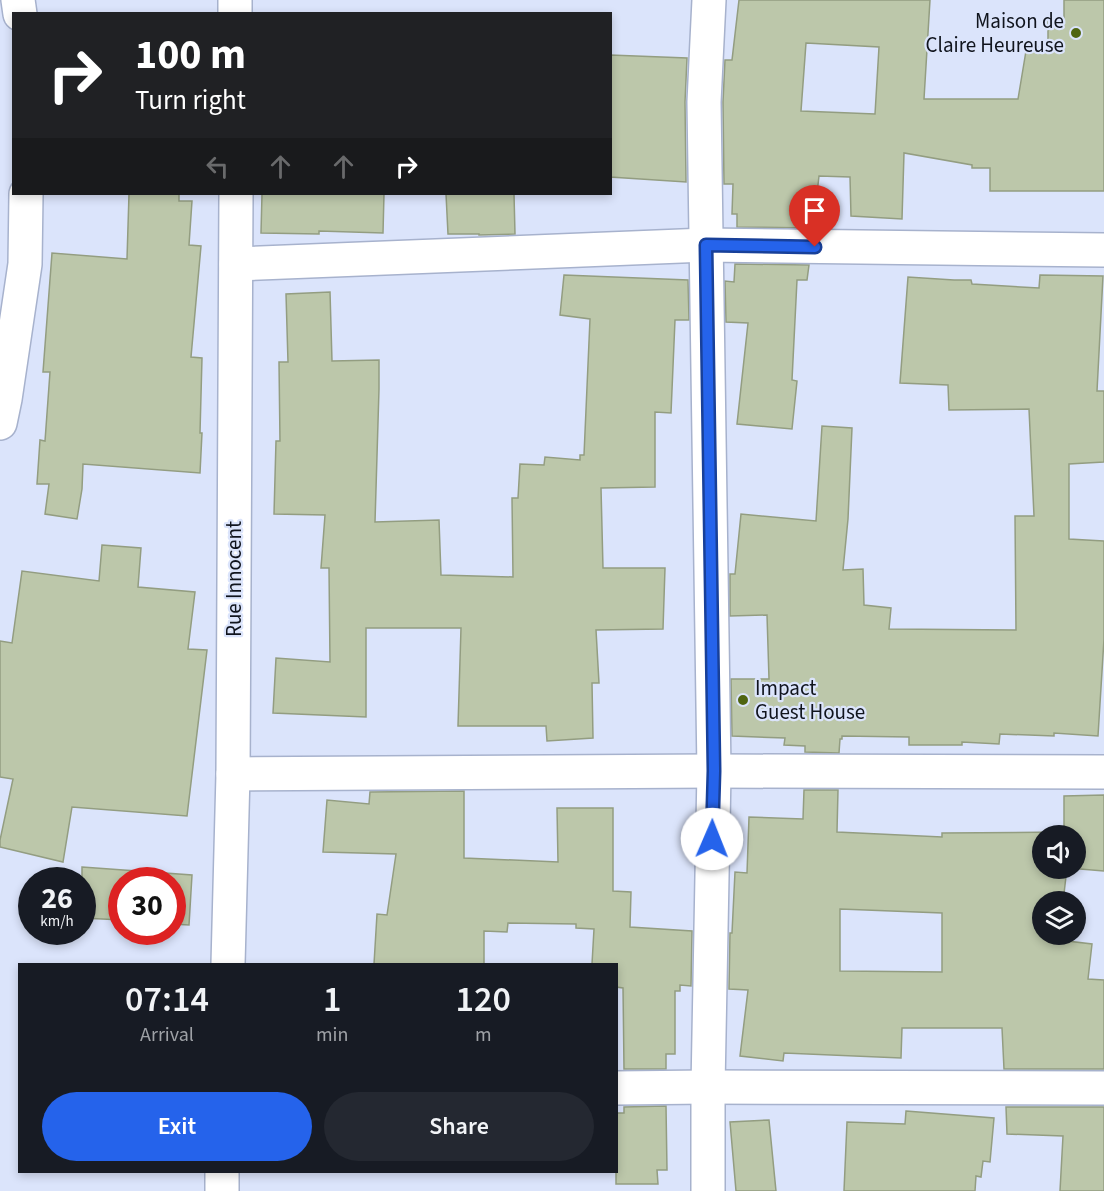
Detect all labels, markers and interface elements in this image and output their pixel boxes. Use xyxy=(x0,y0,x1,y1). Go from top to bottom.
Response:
place label: Maison de Claire Heureuse xyxy=(926,6,1064,60)
text: 100 m xyxy=(135,25,246,85)
marker: Maison de Claire Heureuse xyxy=(1069,26,1083,40)
icon: right xyxy=(36,36,114,114)
text: Turn right xyxy=(135,81,246,120)
icon: left xyxy=(201,150,234,183)
icon: ahead xyxy=(264,150,297,183)
icon: ahead xyxy=(327,150,360,183)
icon: right xyxy=(390,150,423,183)
pin xyxy=(789,185,840,247)
icon: arrive xyxy=(798,194,831,227)
street label: Rue Innocent xyxy=(219,521,249,637)
place label: Impact Guest House xyxy=(755,673,865,727)
marker: Impact Guest House xyxy=(736,693,750,707)
position arrow xyxy=(680,807,744,871)
map controls xyxy=(1032,825,1086,945)
button: sound xyxy=(1032,825,1086,879)
speed limit sign: 30 xyxy=(108,867,186,945)
text: 26 xyxy=(41,877,73,920)
button: layers xyxy=(1032,891,1086,945)
text: km/h xyxy=(40,911,74,932)
text: 07:14 xyxy=(125,974,209,1025)
text: 1 xyxy=(323,974,341,1025)
text: 120 xyxy=(455,974,511,1025)
text: Arrival xyxy=(140,1021,194,1049)
text: min xyxy=(316,1021,348,1049)
text: m xyxy=(475,1021,491,1049)
button: Exit xyxy=(42,1092,312,1161)
button: Share xyxy=(324,1092,594,1161)

